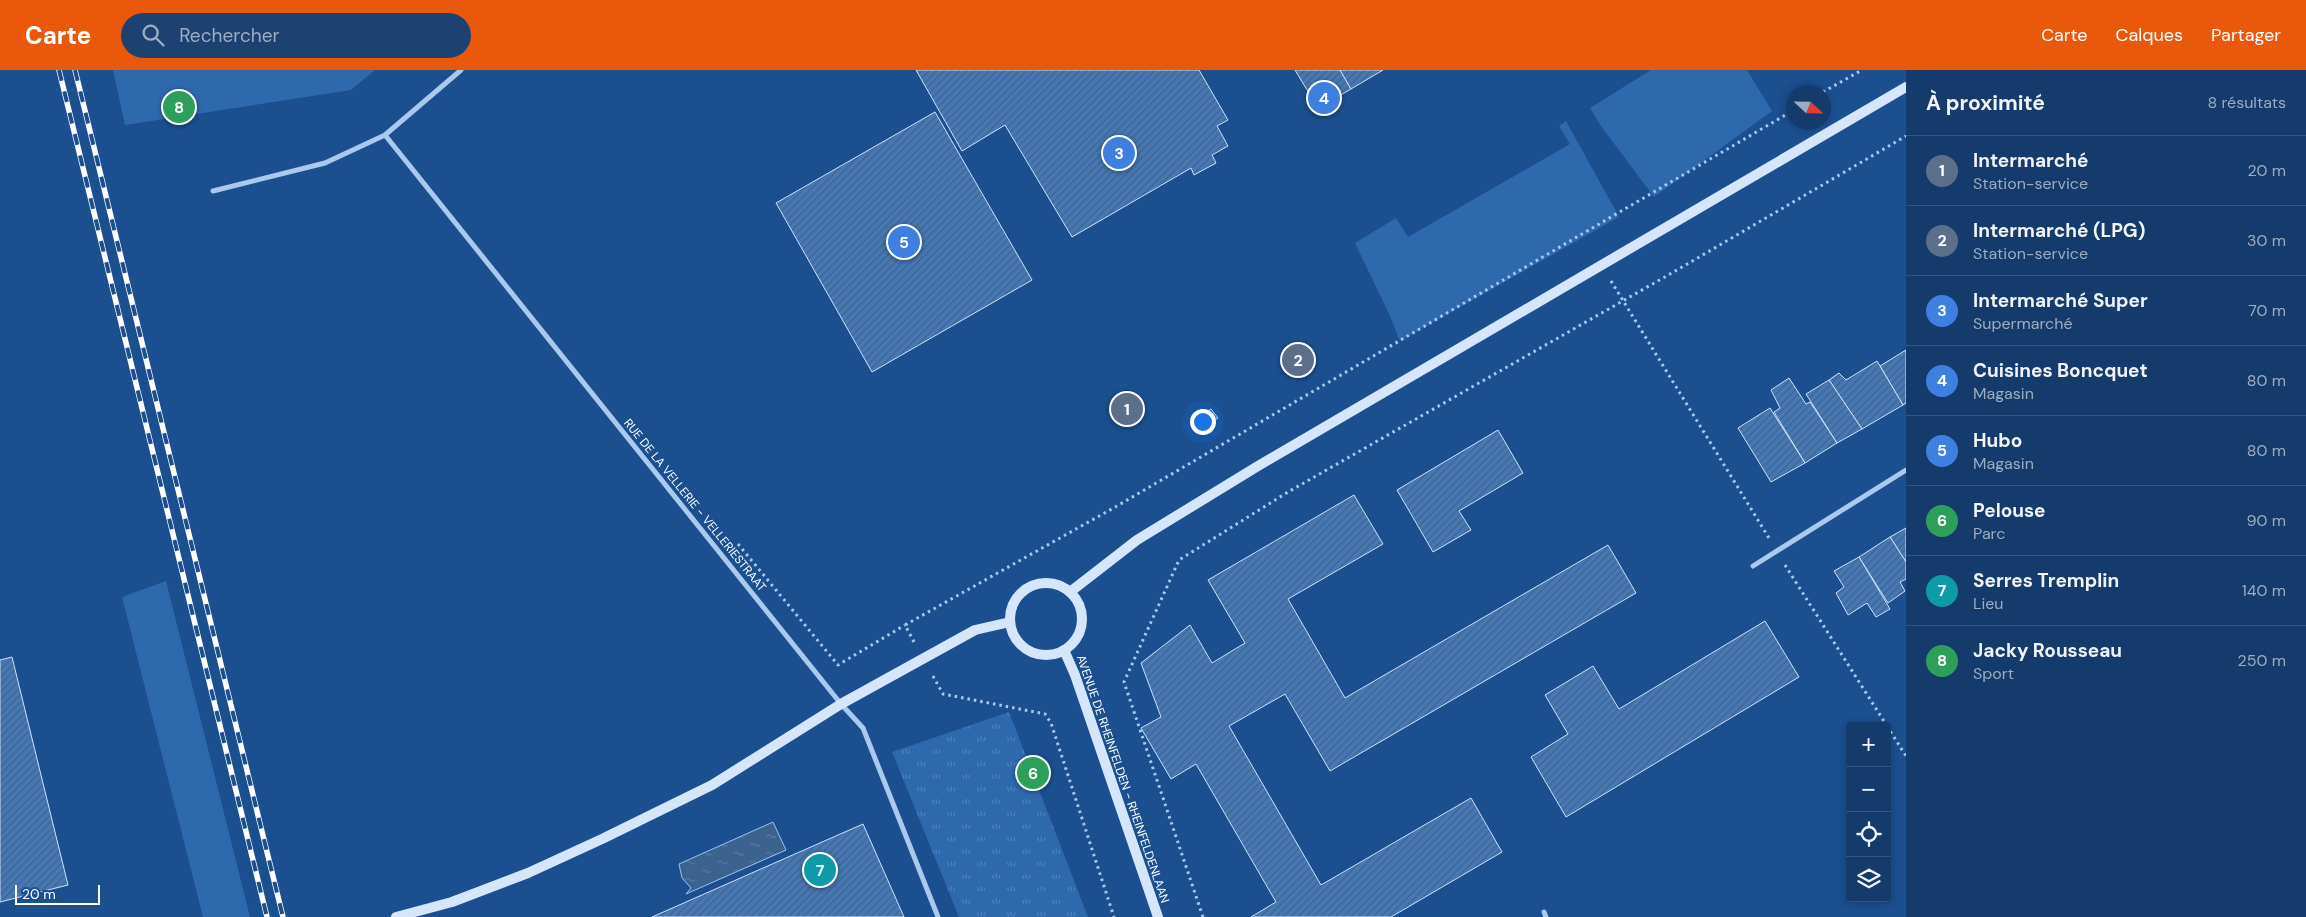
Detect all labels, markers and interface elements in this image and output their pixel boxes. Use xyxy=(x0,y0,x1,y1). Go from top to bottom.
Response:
search box xyxy=(121,13,471,58)
text: Carte xyxy=(25,20,91,51)
icon: search xyxy=(139,21,167,49)
text: Rechercher xyxy=(179,23,280,48)
text: Carte xyxy=(2041,23,2088,47)
text: Calques xyxy=(2116,23,2183,47)
text: Partager xyxy=(2211,23,2281,47)
pin: 4 xyxy=(1308,79,1340,117)
north arrow xyxy=(1786,85,1831,130)
pin: 8 xyxy=(163,88,195,126)
text: À proximité xyxy=(1926,89,2045,117)
text: 8 résultats xyxy=(2207,92,2286,113)
pin: 3 xyxy=(1103,134,1135,172)
text: Intermarché xyxy=(1973,148,2088,173)
text: 1 xyxy=(1939,160,1945,181)
text: 20 m xyxy=(2247,160,2286,181)
text: Station-service xyxy=(1973,173,2088,194)
text: Intermarché (LPG) xyxy=(1973,218,2145,243)
pin: 5 xyxy=(888,223,920,261)
text: 2 xyxy=(1937,230,1947,251)
text: 30 m xyxy=(2247,230,2286,251)
text: Station-service xyxy=(1973,243,2088,264)
text: Intermarché Super xyxy=(1973,288,2148,313)
text: 3 xyxy=(1937,300,1947,321)
text: 70 m xyxy=(2248,300,2286,321)
text: Supermarché xyxy=(1973,313,2073,334)
pin: 2 xyxy=(1282,341,1314,379)
text: Cuisines Boncquet xyxy=(1973,358,2148,383)
text: 4 xyxy=(1937,370,1947,391)
text: 80 m xyxy=(2247,370,2286,391)
text: Magasin xyxy=(1973,383,2034,404)
pin: 1 xyxy=(1111,390,1143,428)
your location xyxy=(1190,409,1216,435)
street label: RUE DE LA VELLERIE - VELLERIESTRAAT xyxy=(620,415,770,595)
text: Hubo xyxy=(1973,428,2022,453)
text: 5 xyxy=(1937,440,1947,461)
text: 80 m xyxy=(2247,440,2286,461)
text: Magasin xyxy=(1973,453,2034,474)
text: Pelouse xyxy=(1973,498,2046,523)
text: 6 xyxy=(1937,510,1947,531)
text: 90 m xyxy=(2246,510,2286,531)
text: Parc xyxy=(1973,523,2005,544)
text: Serres Tremplin xyxy=(1973,568,2119,593)
text: 7 xyxy=(1938,580,1946,601)
text: 140 m xyxy=(2242,580,2286,601)
text: Lieu xyxy=(1973,593,2004,614)
text: Jacky Rousseau xyxy=(1973,638,2122,663)
text: 8 xyxy=(1937,650,1947,671)
text: 250 m xyxy=(2238,650,2286,671)
street label: AVENUE DE RHEINFELDEN - RHEINFELDENLAAN xyxy=(1073,653,1173,905)
text: Sport xyxy=(1973,663,2014,684)
map controls xyxy=(1846,722,1891,902)
button: + xyxy=(1846,722,1891,767)
pin: 6 xyxy=(1017,754,1049,792)
button: − xyxy=(1846,767,1891,812)
button: locate xyxy=(1846,812,1891,857)
pin: 7 xyxy=(804,851,836,889)
button: layers xyxy=(1846,857,1891,902)
scale bar xyxy=(15,882,100,905)
text: 20 m xyxy=(22,885,56,903)

